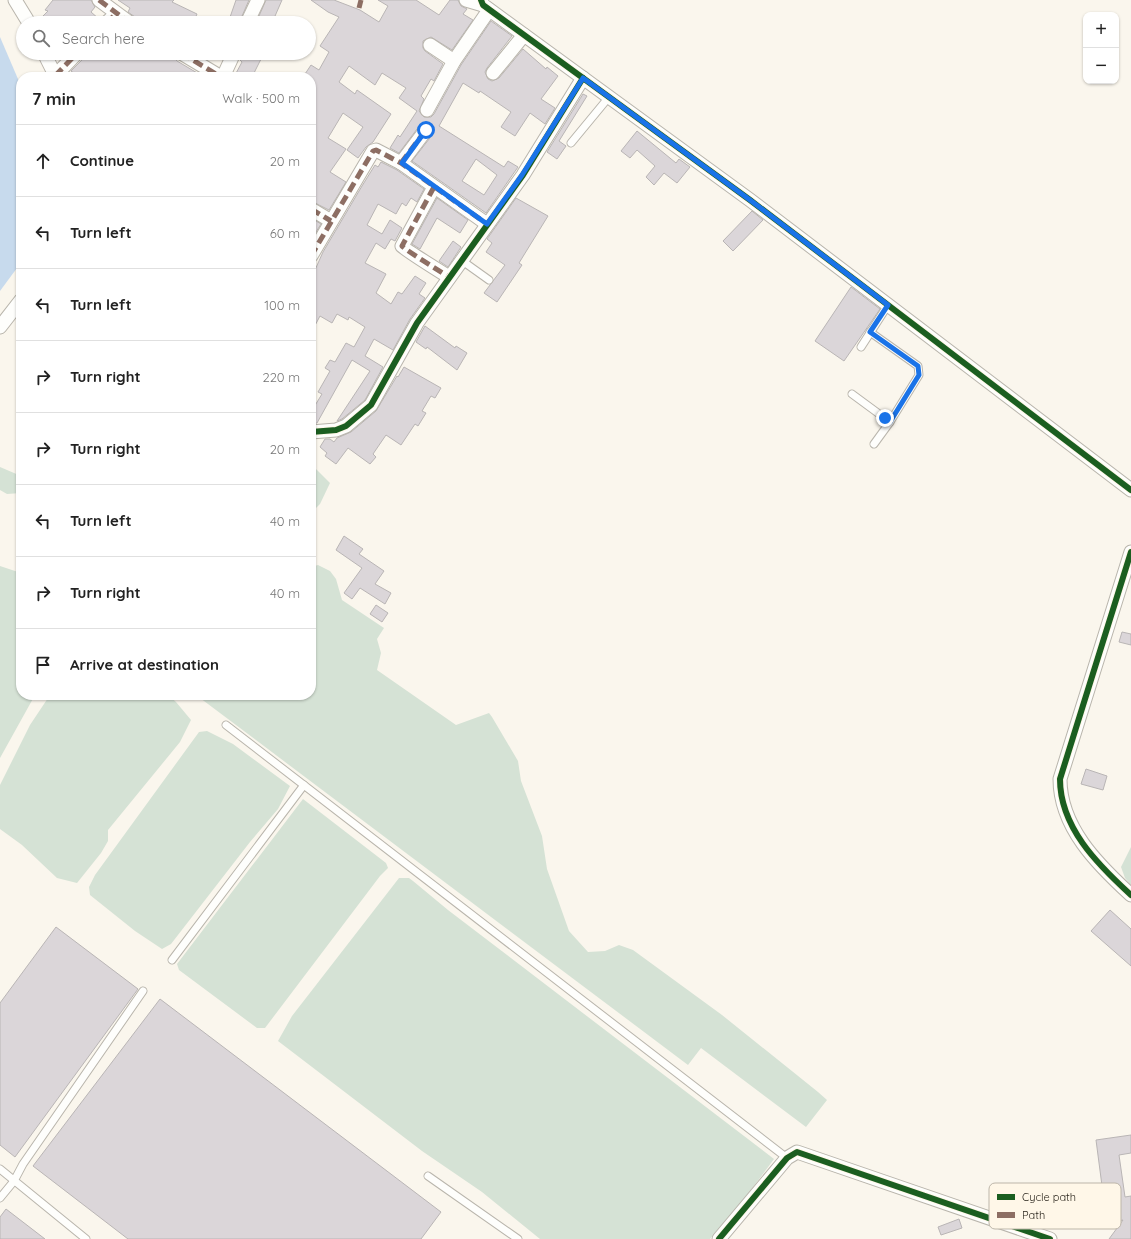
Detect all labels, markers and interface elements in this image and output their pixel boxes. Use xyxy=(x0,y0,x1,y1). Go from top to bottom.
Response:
map controls xyxy=(1083,12,1119,84)
button: + xyxy=(1083,12,1119,48)
search box xyxy=(16,16,316,60)
icon: search xyxy=(30,27,52,49)
text: Search here xyxy=(62,29,145,48)
button: − xyxy=(1083,48,1119,84)
text: 7 min xyxy=(32,88,76,109)
text: Walk · 500 m xyxy=(222,90,300,106)
route start xyxy=(417,121,435,139)
icon: ahead xyxy=(32,150,54,172)
text: Continue xyxy=(70,151,134,170)
text: 20 m xyxy=(270,153,300,169)
icon: left xyxy=(32,222,54,244)
text: Turn left xyxy=(70,223,132,242)
text: 60 m xyxy=(270,225,300,241)
icon: left xyxy=(32,294,54,316)
text: Turn left xyxy=(70,295,132,314)
text: 100 m xyxy=(264,297,300,313)
icon: right xyxy=(32,366,54,388)
text: Turn right xyxy=(70,367,141,386)
text: 220 m xyxy=(262,369,300,385)
route end xyxy=(876,409,894,427)
icon: right xyxy=(32,438,54,460)
text: Turn right xyxy=(70,439,141,458)
text: 20 m xyxy=(270,441,300,457)
icon: left xyxy=(32,510,54,532)
text: Turn left xyxy=(70,511,132,530)
text: 40 m xyxy=(270,513,300,529)
icon: right xyxy=(32,582,54,604)
text: Turn right xyxy=(70,583,141,602)
text: 40 m xyxy=(270,585,300,601)
icon: arrive xyxy=(32,654,54,676)
text: Arrive at destination xyxy=(70,655,219,674)
legend xyxy=(989,1183,1121,1229)
text: Cycle path xyxy=(1022,1190,1076,1204)
text: Path xyxy=(1022,1208,1045,1222)

